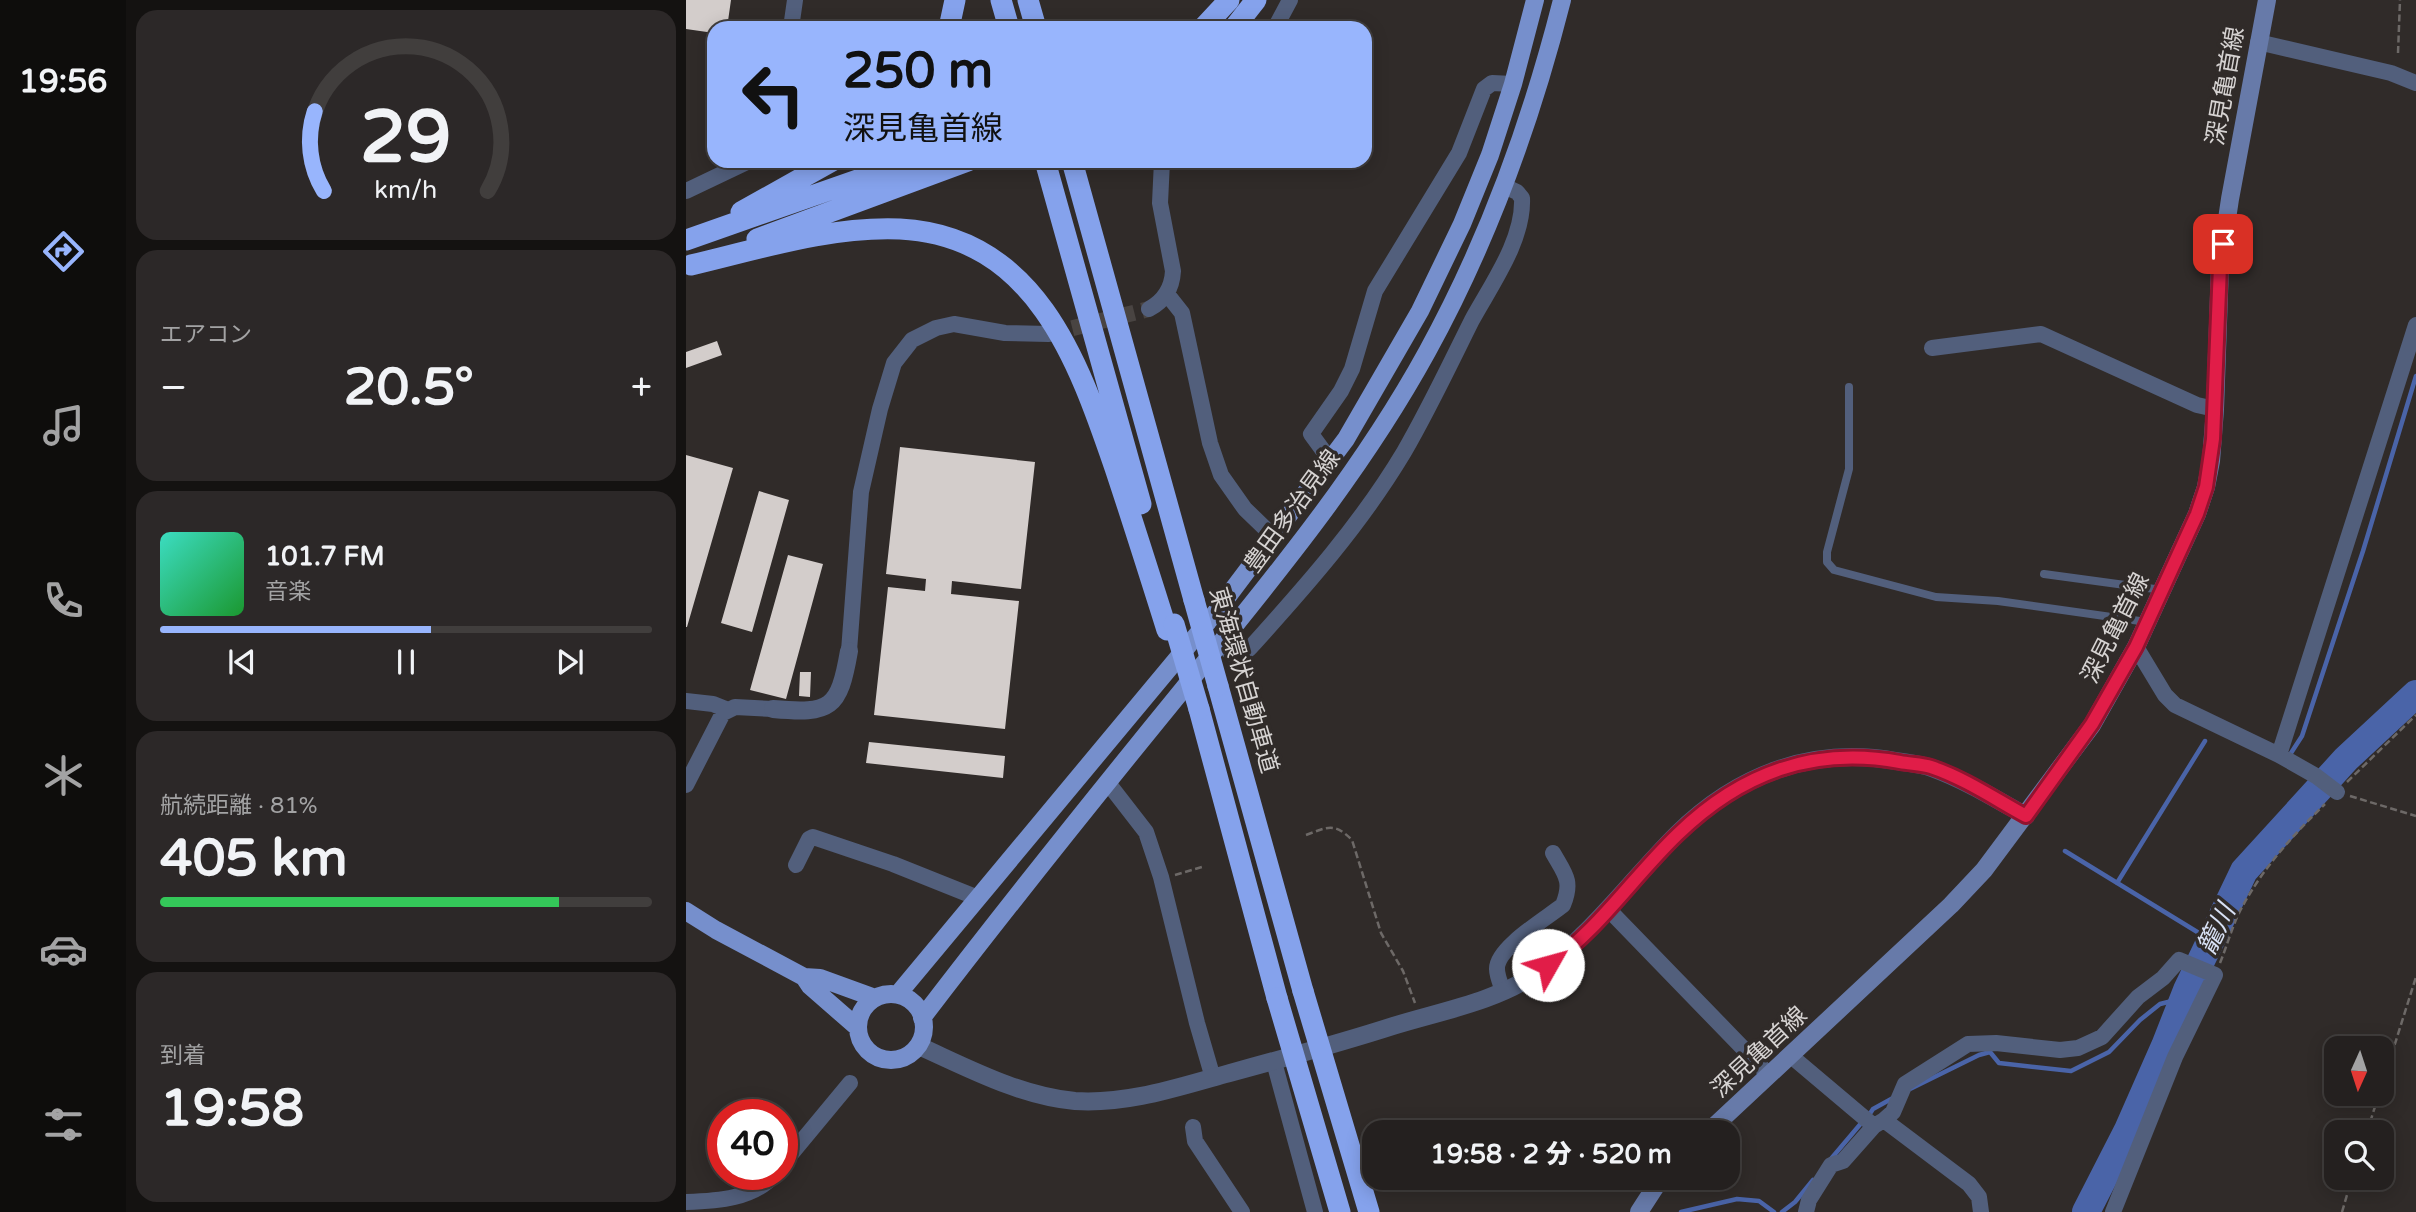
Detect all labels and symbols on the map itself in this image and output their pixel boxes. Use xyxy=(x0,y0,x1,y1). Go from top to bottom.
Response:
street label: 深見亀首線 xyxy=(2201,24,2250,148)
pin xyxy=(2193,214,2253,274)
street label: 豊田多治見線 xyxy=(1238,445,1346,578)
street label: 深見亀首線 xyxy=(2075,568,2156,688)
street label: 東海環状自動車道 xyxy=(1203,584,1284,776)
water label: 籠川 xyxy=(2191,896,2243,959)
position arrow xyxy=(1511,928,1585,1002)
street label: 深見亀首線 xyxy=(1706,1001,1813,1104)
north arrow xyxy=(2324,1036,2394,1106)
speed limit sign: 40 xyxy=(707,1099,798,1190)

